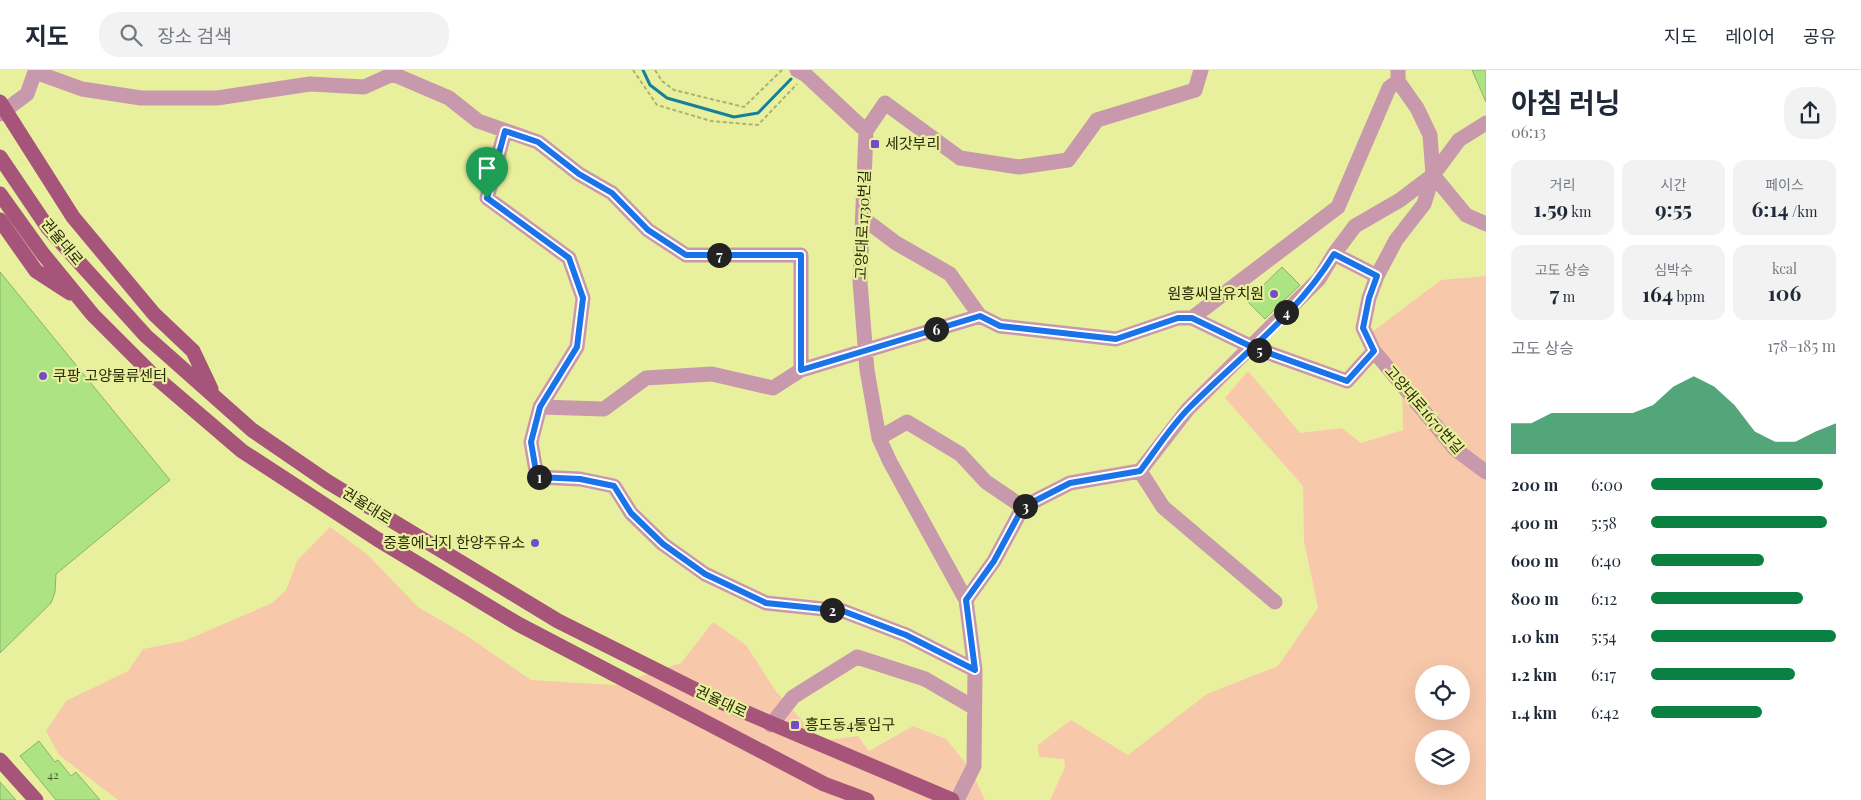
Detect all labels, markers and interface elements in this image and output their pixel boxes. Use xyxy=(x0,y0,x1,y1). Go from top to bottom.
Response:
search box xyxy=(99,12,449,57)
text: 지도 xyxy=(25,19,69,51)
icon: search xyxy=(117,21,145,49)
text: 장소 검색 xyxy=(157,22,232,48)
text: 지도 xyxy=(1664,24,1697,48)
text: 레이어 xyxy=(1725,24,1775,48)
text: 공유 xyxy=(1803,24,1836,48)
text: 아침 러닝 xyxy=(1511,83,1621,120)
button: share xyxy=(1784,87,1836,139)
text: 06:13 xyxy=(1511,121,1546,142)
place label: 세갓부리 xyxy=(885,133,940,153)
marker: 세갓부리 xyxy=(869,138,881,150)
pin xyxy=(466,147,508,198)
icon: arrive xyxy=(473,154,501,182)
street label: 고양대로1730번길 xyxy=(850,170,874,280)
text: 거리 xyxy=(1550,175,1575,194)
text: 시간 xyxy=(1661,175,1686,194)
text: 페이스 xyxy=(1765,175,1804,194)
text: 1.59 xyxy=(1534,194,1568,222)
text: 9:55 xyxy=(1655,194,1692,222)
text: 6:14 xyxy=(1752,194,1789,222)
text: km xyxy=(1568,202,1591,221)
text: /km xyxy=(1789,202,1817,221)
street label: 권율대로 xyxy=(37,214,88,269)
pin: 7 xyxy=(706,242,732,268)
text: 7 xyxy=(716,246,723,265)
text: kcal xyxy=(1772,259,1797,278)
text: 고도 상승 xyxy=(1535,260,1590,279)
text: 심박수 xyxy=(1654,260,1693,279)
text: 106 xyxy=(1768,278,1801,306)
text: 7 xyxy=(1550,279,1559,307)
text: 164 xyxy=(1642,279,1673,307)
place label: 원흥씨알유치원 xyxy=(1167,283,1264,303)
text: m xyxy=(1559,287,1575,306)
text: bpm xyxy=(1673,287,1705,306)
marker: 원흥씨알유치원 xyxy=(1268,288,1280,300)
pin: 4 xyxy=(1274,300,1298,324)
text: 4 xyxy=(1283,303,1290,322)
pin: 6 xyxy=(924,316,948,342)
text: 6 xyxy=(933,320,940,339)
text: 178–185 m xyxy=(1767,335,1836,356)
text: 고도 상승 xyxy=(1511,337,1574,358)
pin: 5 xyxy=(1246,338,1272,362)
text: 5 xyxy=(1256,341,1263,360)
street label: 고양대로1670번길 xyxy=(1381,361,1469,458)
place label: 쿠팡 고양물류센터 xyxy=(53,365,167,385)
marker: 쿠팡 고양물류센터 xyxy=(37,370,49,382)
pin: 1 xyxy=(526,464,552,490)
text: 1 xyxy=(537,468,542,487)
text: 200 m xyxy=(1511,474,1558,495)
text: 6:00 xyxy=(1591,474,1623,495)
street label: 권율대로 xyxy=(339,482,396,528)
pin: 3 xyxy=(1012,494,1038,518)
text: 3 xyxy=(1022,497,1029,516)
text: 400 m xyxy=(1511,512,1558,533)
text: 5:58 xyxy=(1591,512,1617,533)
place label: 중흥에너지 한양주유소 xyxy=(383,532,525,552)
marker: 중흥에너지 한양주유소 xyxy=(529,537,541,549)
text: 600 m xyxy=(1511,550,1559,571)
text: 6:40 xyxy=(1591,550,1621,571)
text: 800 m xyxy=(1511,588,1559,609)
text: 6:12 xyxy=(1591,588,1617,609)
pin: 2 xyxy=(820,598,844,622)
text: 2 xyxy=(829,601,836,620)
text: 1.0 km xyxy=(1511,626,1559,647)
text: 5:54 xyxy=(1591,626,1616,647)
text: 1.2 km xyxy=(1511,664,1557,685)
text: 6:17 xyxy=(1591,664,1616,685)
map controls xyxy=(1415,665,1470,785)
button: locate xyxy=(1415,665,1470,720)
street label: 권율대로 xyxy=(692,680,751,722)
text: 1.4 km xyxy=(1511,702,1557,723)
text: 6:42 xyxy=(1591,702,1619,723)
place label: 흥도동4통입구 xyxy=(805,714,895,734)
marker: 흥도동4통입구 xyxy=(789,719,801,731)
button: layers xyxy=(1415,730,1470,785)
house number: 42 xyxy=(47,766,59,782)

